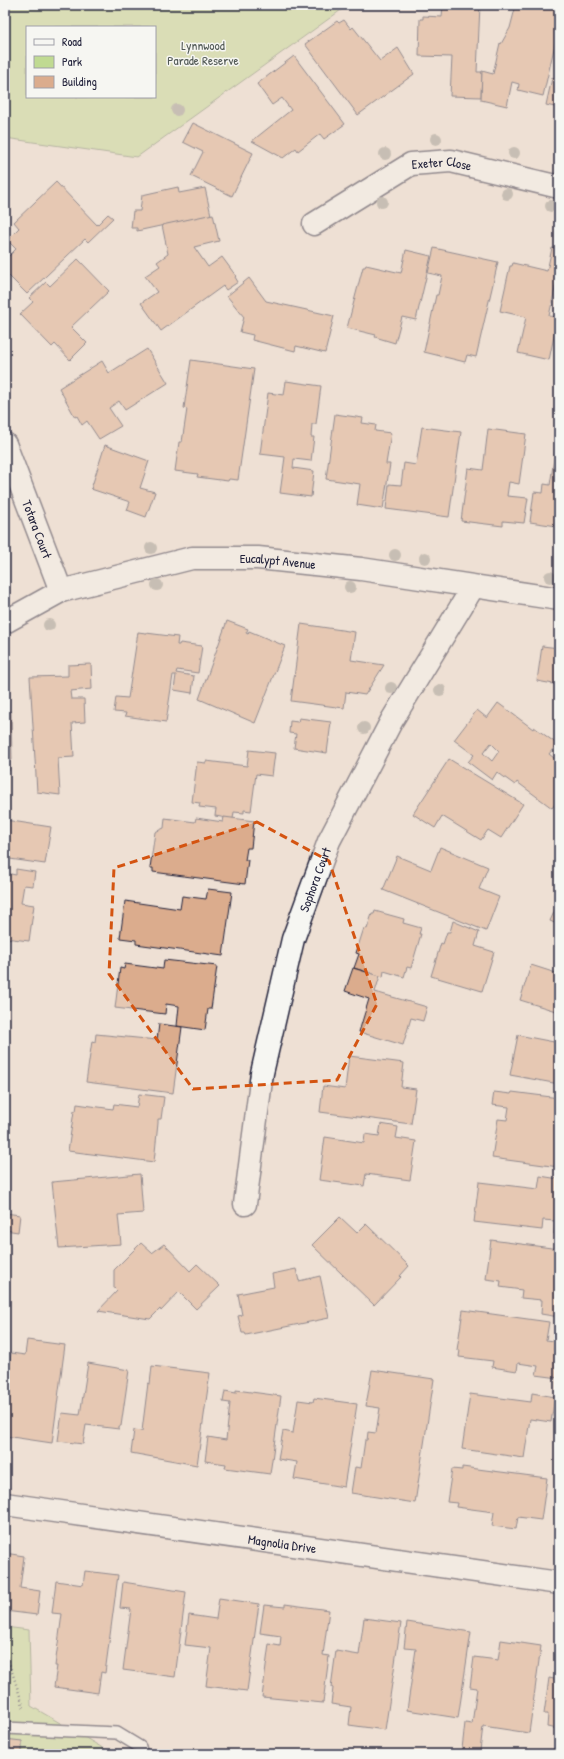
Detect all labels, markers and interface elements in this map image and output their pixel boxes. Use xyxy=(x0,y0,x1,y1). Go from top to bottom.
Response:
legend xyxy=(26,26,156,98)
text: Road xyxy=(62,33,82,50)
park label: Lynnwood Parade Reserve xyxy=(167,36,239,69)
text: Park xyxy=(62,53,82,70)
text: Building xyxy=(62,73,97,90)
street label: Exeter Close xyxy=(411,152,474,175)
street label: Totara Court xyxy=(18,497,57,561)
street label: Eucalypt Avenue xyxy=(240,549,317,573)
street label: Sophora Court xyxy=(295,844,335,914)
street label: Magnolia Drive xyxy=(247,1530,318,1557)

